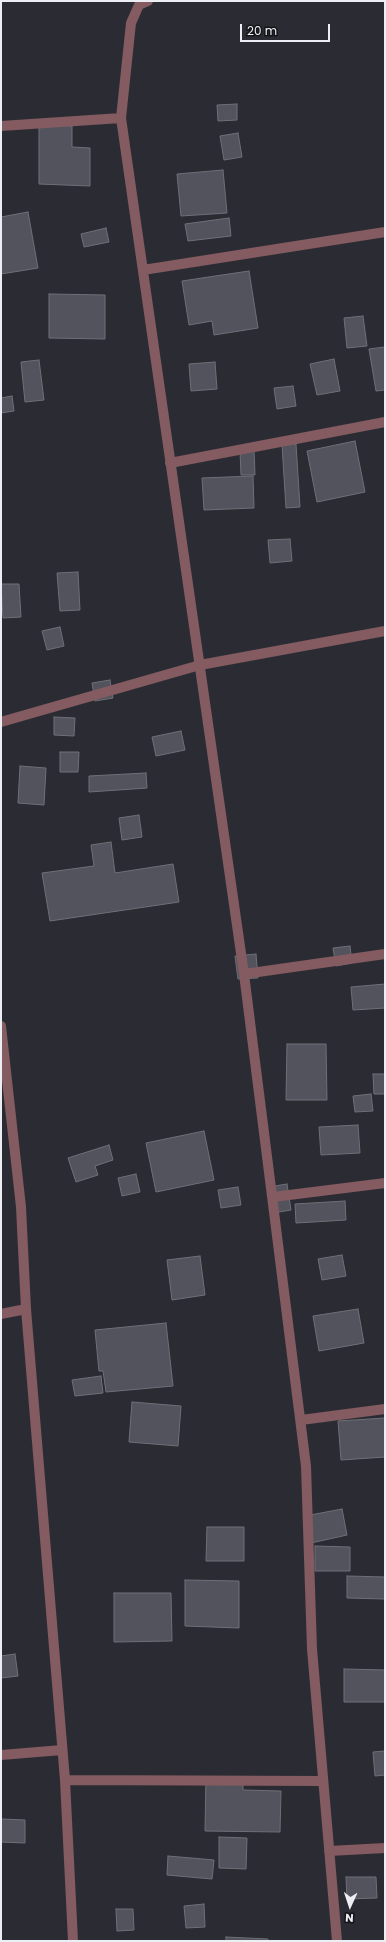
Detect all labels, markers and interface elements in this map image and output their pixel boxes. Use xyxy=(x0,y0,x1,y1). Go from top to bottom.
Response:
scale bar xyxy=(242,16,332,42)
text: 20 m xyxy=(247,22,277,39)
north arrow xyxy=(330,1886,370,1926)
text: N xyxy=(345,1910,354,1926)

